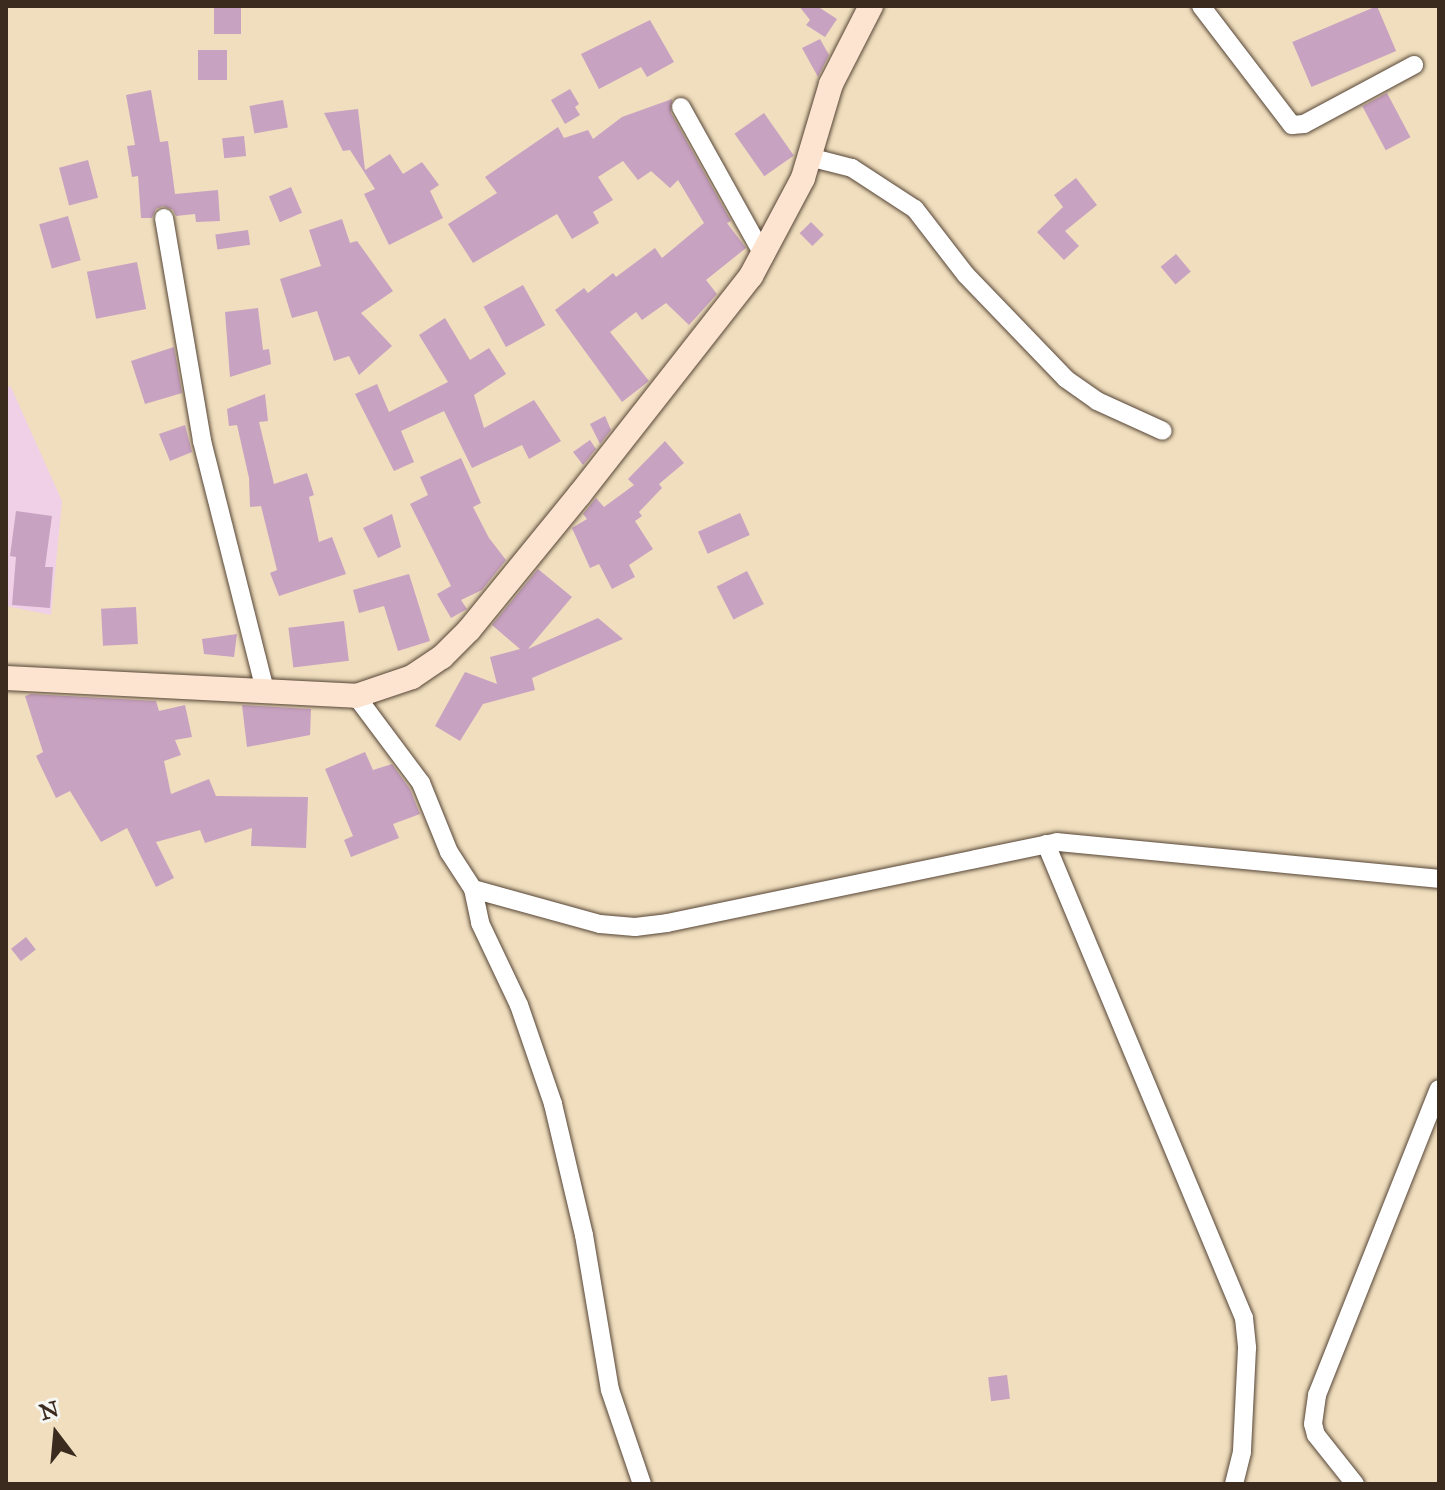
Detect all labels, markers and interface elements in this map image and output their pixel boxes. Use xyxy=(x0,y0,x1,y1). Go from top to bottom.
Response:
north arrow xyxy=(16,1394,96,1474)
text: N xyxy=(37,1395,62,1426)

